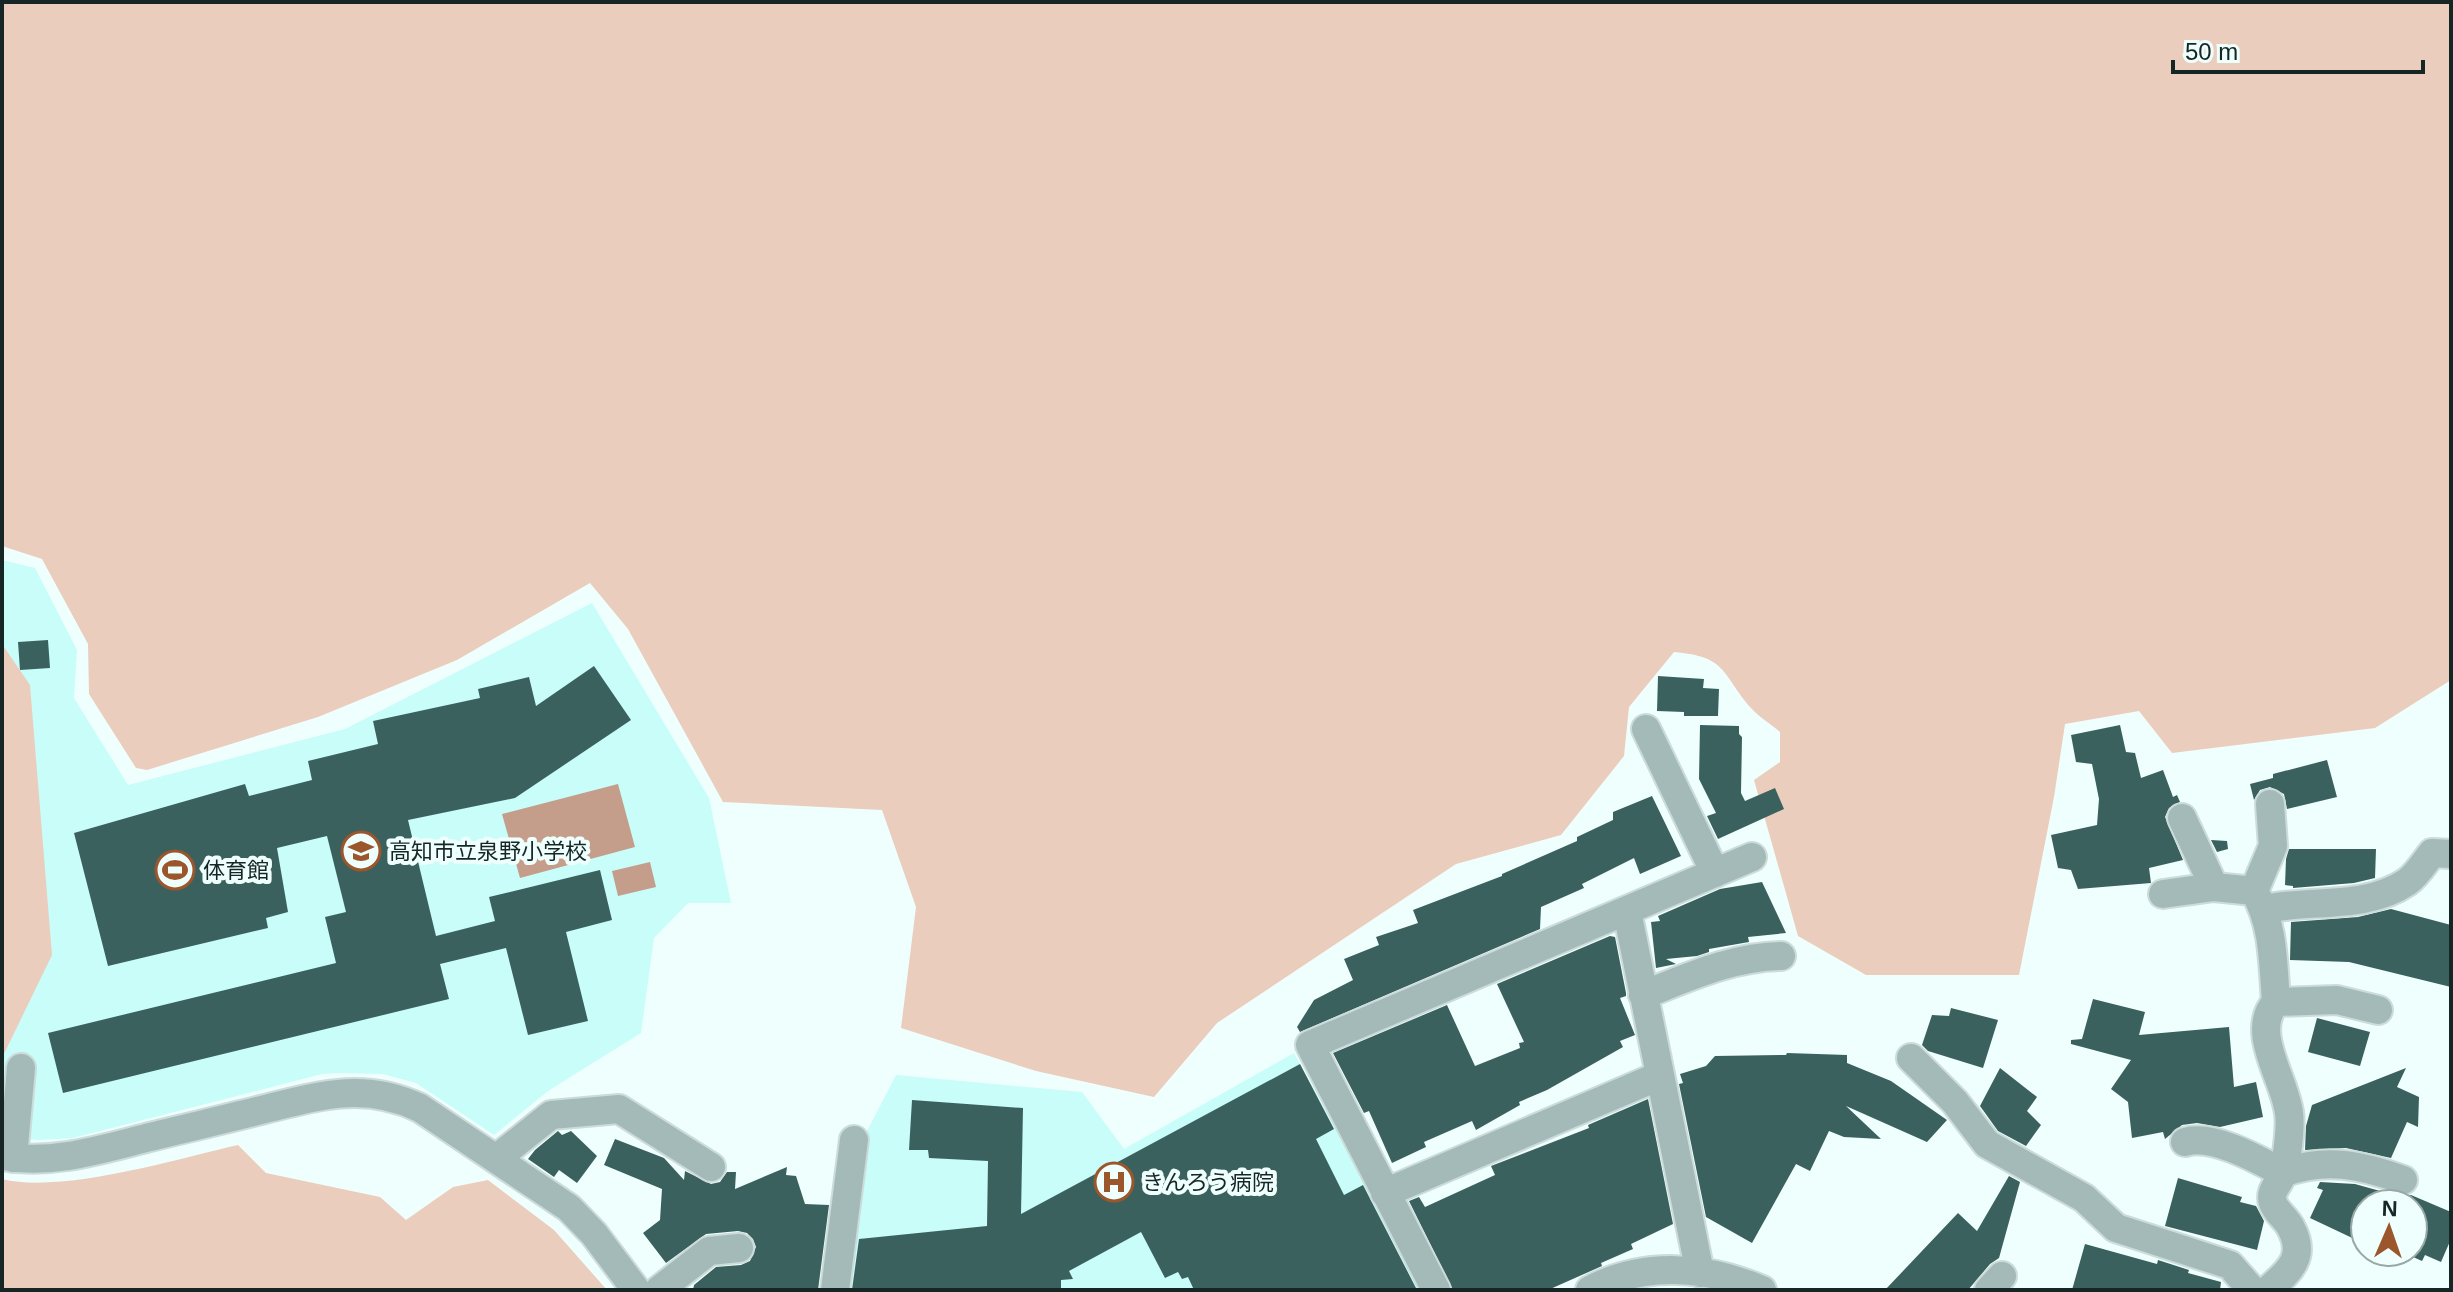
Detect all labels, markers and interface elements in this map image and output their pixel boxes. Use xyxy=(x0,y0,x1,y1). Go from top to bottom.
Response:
scale bar xyxy=(2173,24,2423,74)
text: 50 m xyxy=(2185,38,2238,65)
school or university icon: 高知市立泉野小学校 xyxy=(340,830,382,872)
place label: 高知市立泉野小学校 xyxy=(389,839,587,864)
sports icon: 体育館 xyxy=(154,849,196,891)
place label: 体育館 xyxy=(203,858,269,883)
hospital icon: きんろう病院 xyxy=(1093,1161,1135,1203)
place label: きんろう病院 xyxy=(1142,1170,1274,1195)
north arrow xyxy=(2349,1188,2429,1268)
text: N xyxy=(2381,1196,2398,1221)

